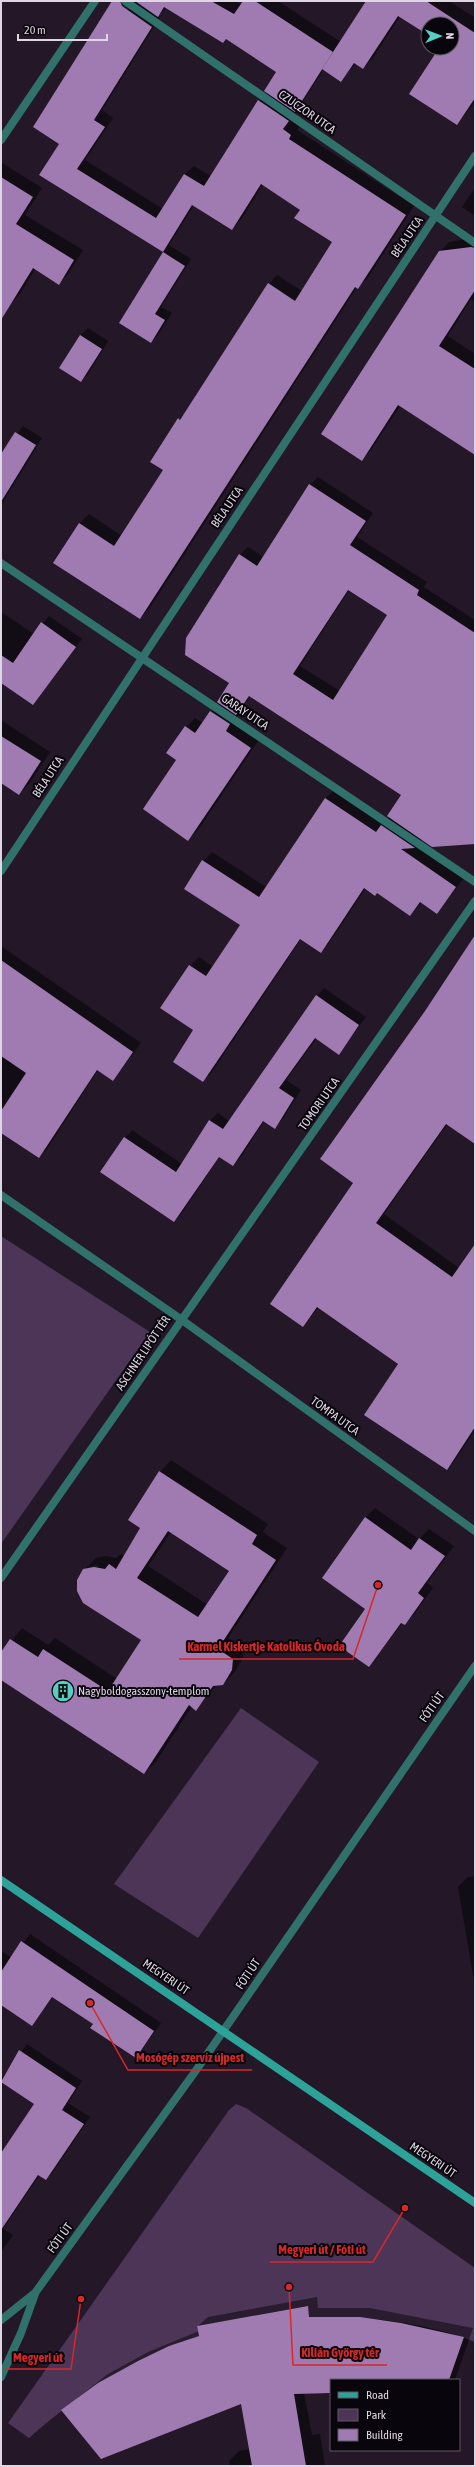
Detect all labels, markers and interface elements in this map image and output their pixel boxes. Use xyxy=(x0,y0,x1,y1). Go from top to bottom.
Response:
scale bar xyxy=(18,16,107,42)
north arrow xyxy=(420,16,460,56)
text: 20 m xyxy=(24,23,46,37)
text: N xyxy=(444,32,456,39)
street label: CZUCZOR UTCA xyxy=(276,87,338,137)
street label: BÉLA UTCA xyxy=(388,214,426,260)
street label: BÉLA UTCA xyxy=(208,484,246,530)
street label: GARAY UTCA xyxy=(219,691,271,733)
street label: BÉLA UTCA xyxy=(30,754,67,800)
street label: TOMORI UTCA xyxy=(296,1075,342,1133)
street label: ASCHNER LIPÓT TÉR xyxy=(113,1313,173,1393)
street label: TOMPA UTCA xyxy=(308,1394,362,1438)
callout: Karmel Kiskertje Katolikus Óvoda xyxy=(179,1634,353,1659)
text: Karmel Kiskertje Katolikus Óvoda xyxy=(187,1639,345,1654)
building icon: Nagyboldogasszony-templom xyxy=(50,1678,76,1704)
place label: Nagyboldogasszony-templom xyxy=(78,1684,210,1698)
street label: FÓTI ÚT xyxy=(417,1688,448,1725)
street label: FÓTI ÚT xyxy=(233,1955,264,1992)
street label: MEGYERI ÚT xyxy=(140,1956,192,1998)
callout: Mosógép szervíz újpest xyxy=(128,2045,252,2070)
text: Mosógép szervíz újpest xyxy=(136,2050,244,2065)
street label: MEGYERI ÚT xyxy=(407,2139,459,2181)
street label: FÓTI ÚT xyxy=(44,2220,76,2256)
callout: Megyeri út / Fóti út xyxy=(270,2237,373,2262)
text: Megyeri út / Fóti út xyxy=(278,2242,366,2257)
callout: Kilián György tér xyxy=(293,2340,387,2365)
callout: Megyeri út xyxy=(5,2344,71,2369)
text: Kilián György tér xyxy=(301,2345,380,2360)
text: Megyeri út xyxy=(13,2350,63,2365)
legend xyxy=(330,2379,460,2451)
text: Road xyxy=(366,2388,389,2402)
text: Park xyxy=(366,2408,387,2422)
text: Building xyxy=(366,2428,404,2442)

